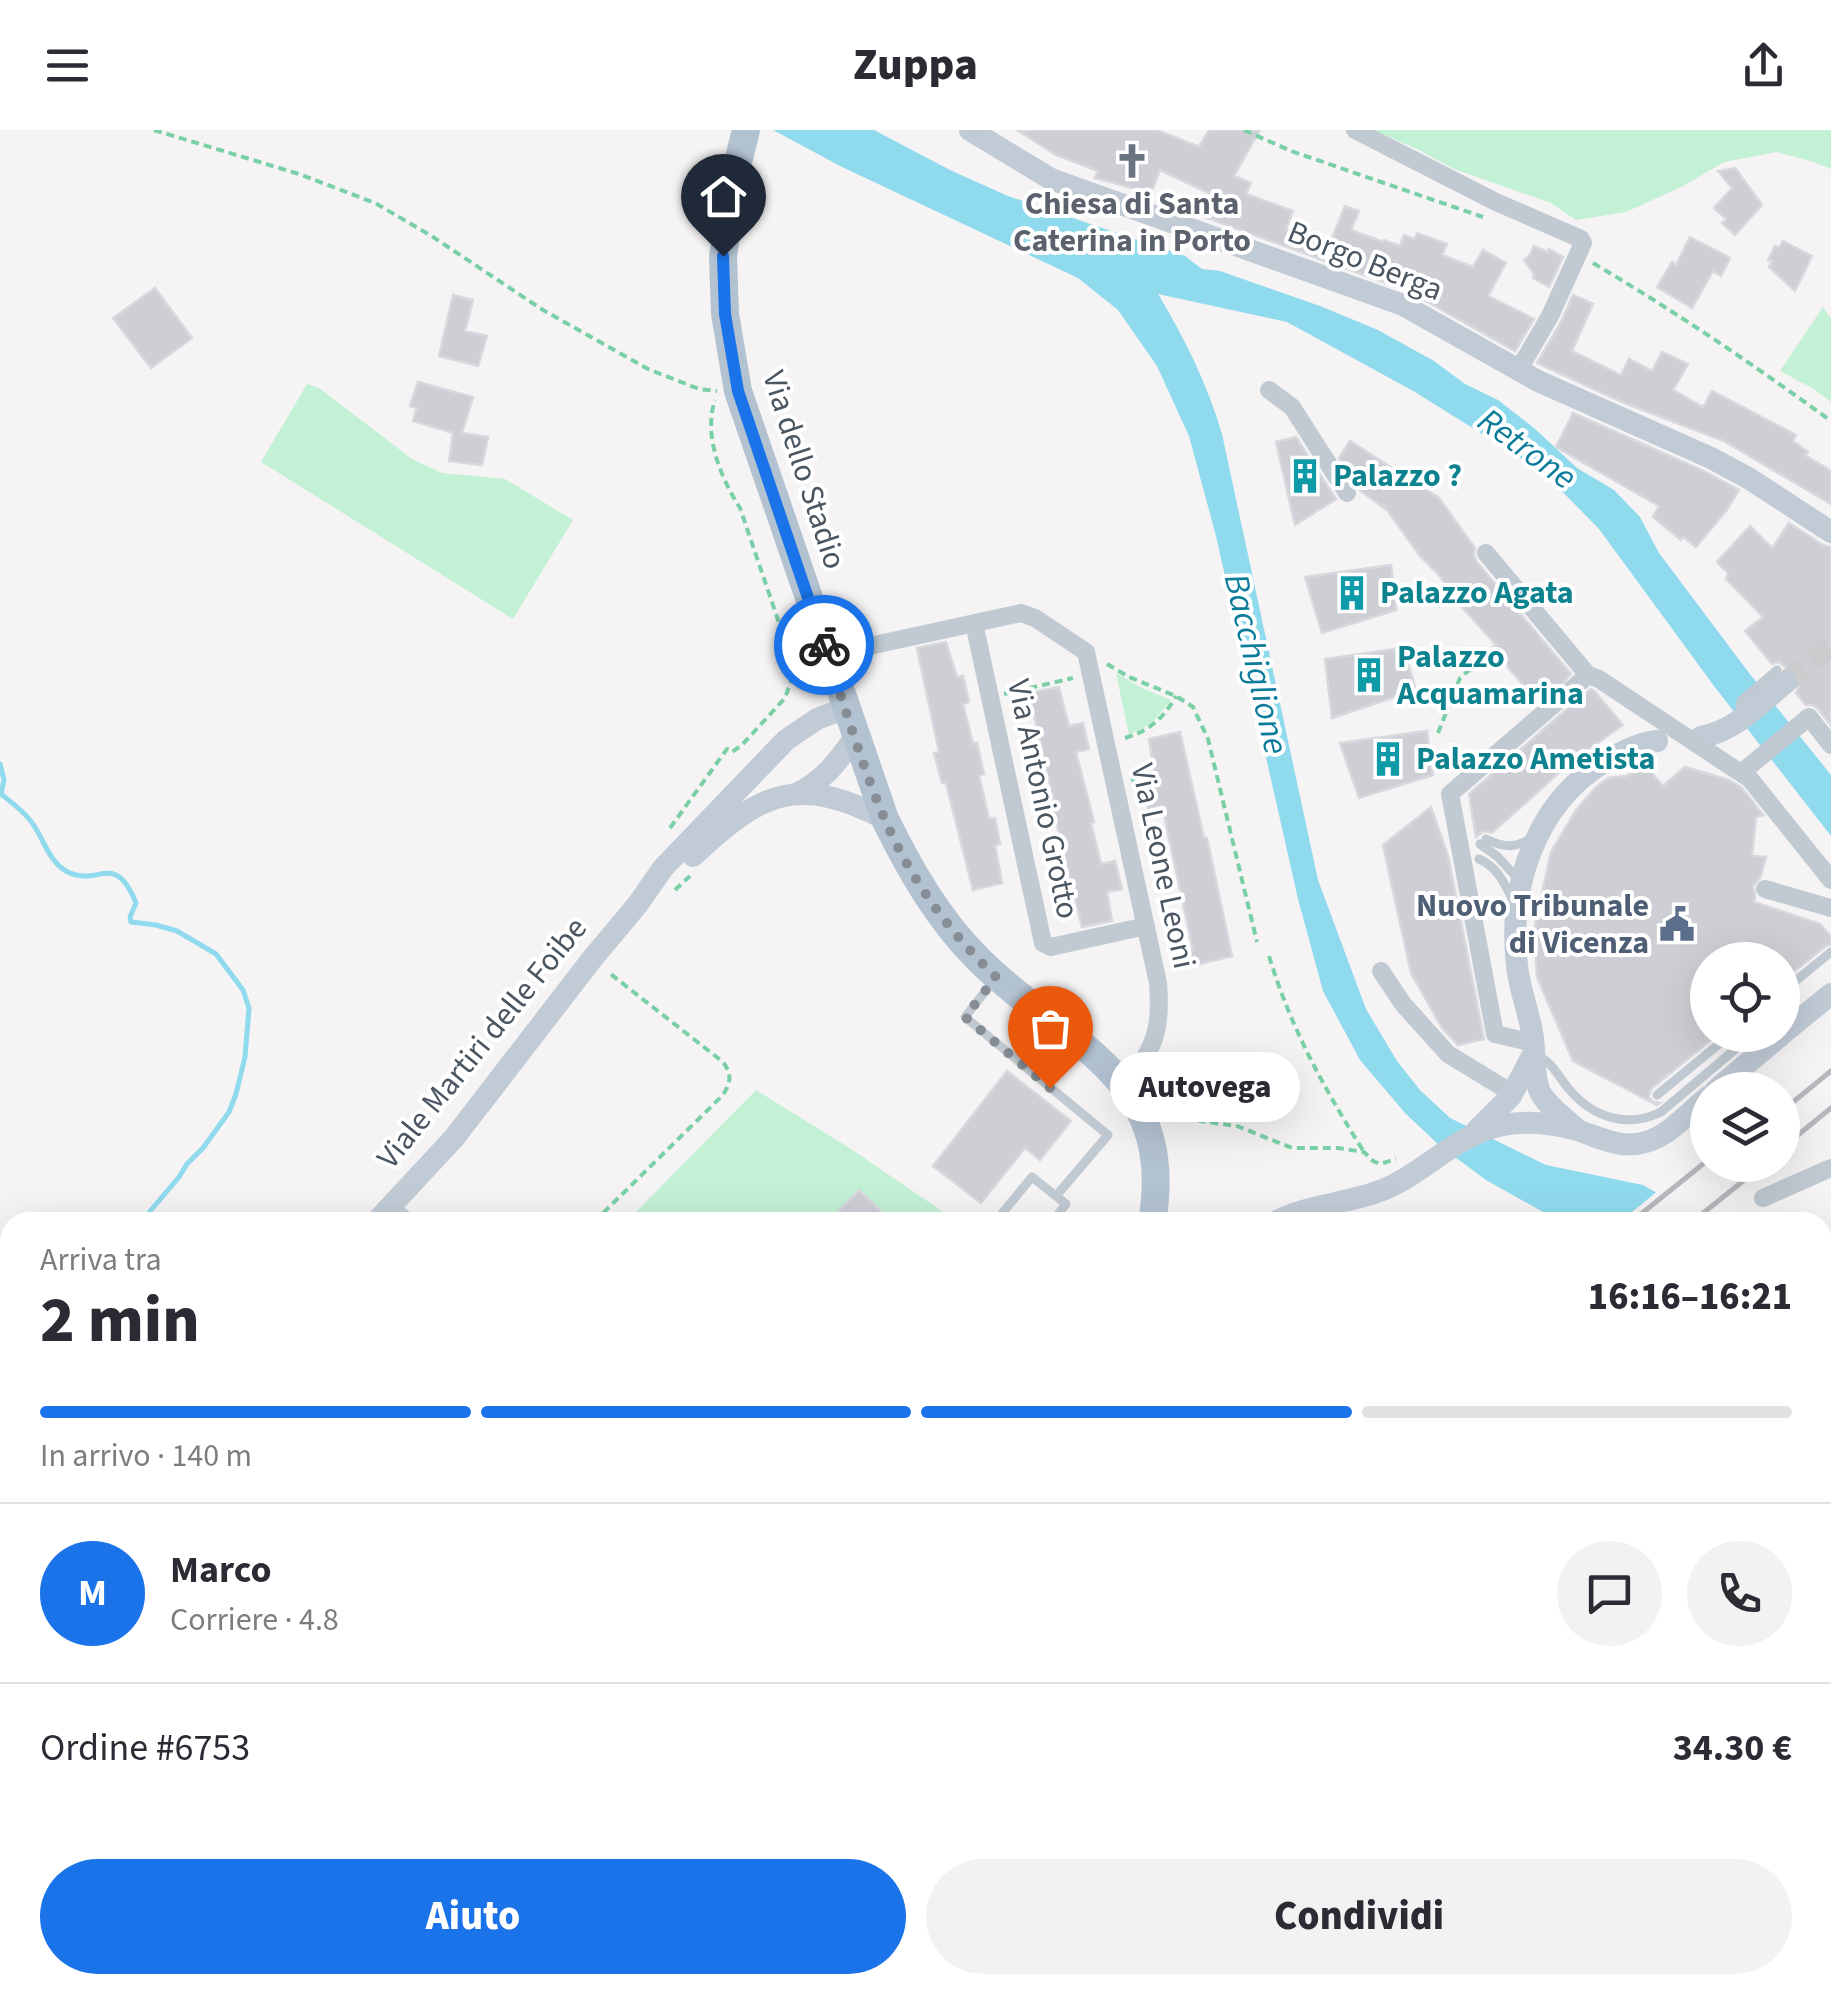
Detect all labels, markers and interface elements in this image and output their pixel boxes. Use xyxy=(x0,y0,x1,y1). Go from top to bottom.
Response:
text: Zuppa xyxy=(853,33,978,97)
icon: menu xyxy=(40,38,95,93)
icon: share xyxy=(1736,38,1791,93)
church icon: Chiesa di Santa Caterina in Porto xyxy=(1113,142,1151,180)
pin xyxy=(681,154,766,257)
icon: home xyxy=(696,169,751,224)
place label: Chiesa di Santa Caterina in Porto xyxy=(1013,181,1251,264)
street label: Borgo Berga xyxy=(1281,209,1449,313)
street label: Via dello Stadio xyxy=(750,365,858,575)
water label: Retrone xyxy=(1467,396,1587,502)
place label: Palazzo ? xyxy=(1333,453,1462,499)
building icon: Palazzo ? xyxy=(1286,457,1324,495)
water label: Bacchiglione xyxy=(1211,569,1301,759)
place label: Palazzo Agata xyxy=(1380,570,1574,616)
building icon: Palazzo Agata xyxy=(1333,574,1371,612)
courier xyxy=(774,595,874,695)
icon: bike xyxy=(797,618,852,673)
place label: Palazzo Acquamarina xyxy=(1396,634,1584,717)
building icon: Palazzo Acquamarina xyxy=(1350,656,1388,694)
street label: Via Antonio Grotto xyxy=(995,675,1091,923)
place label: Palazzo Ametista xyxy=(1416,736,1655,782)
building icon: Palazzo Ametista xyxy=(1369,740,1407,778)
street label: Via Leone Leoni xyxy=(1119,759,1207,973)
place label: Nuovo Tribunale di Vicenza xyxy=(1416,883,1649,966)
public building icon: Nuovo Tribunale di Vicenza xyxy=(1658,905,1696,943)
street label: Viale Martiri delle Foibe xyxy=(366,907,598,1179)
map controls xyxy=(1690,942,1800,1182)
button: locate xyxy=(1690,942,1800,1052)
pin xyxy=(1008,986,1093,1089)
icon: bag xyxy=(1023,1001,1078,1056)
callout: Autovega xyxy=(1110,1053,1300,1123)
text: Autovega xyxy=(1138,1064,1272,1110)
button: layers xyxy=(1690,1072,1800,1182)
text: Arriva tra xyxy=(40,1237,162,1283)
text: 16:16–16:21 xyxy=(1588,1270,1792,1324)
text: 2 min xyxy=(40,1274,200,1367)
text: In arrivo · 140 m xyxy=(40,1433,252,1479)
button: chat xyxy=(1557,1541,1662,1646)
button: phone xyxy=(1687,1541,1792,1646)
text: Marco xyxy=(170,1543,272,1597)
text: M xyxy=(78,1566,107,1620)
text: Corriere · 4.8 xyxy=(170,1597,339,1643)
text: Ordine #6753 xyxy=(40,1721,250,1775)
text: 34.30 € xyxy=(1673,1721,1792,1775)
button: Aiuto xyxy=(40,1859,906,1974)
button: Condividi xyxy=(926,1859,1792,1974)

